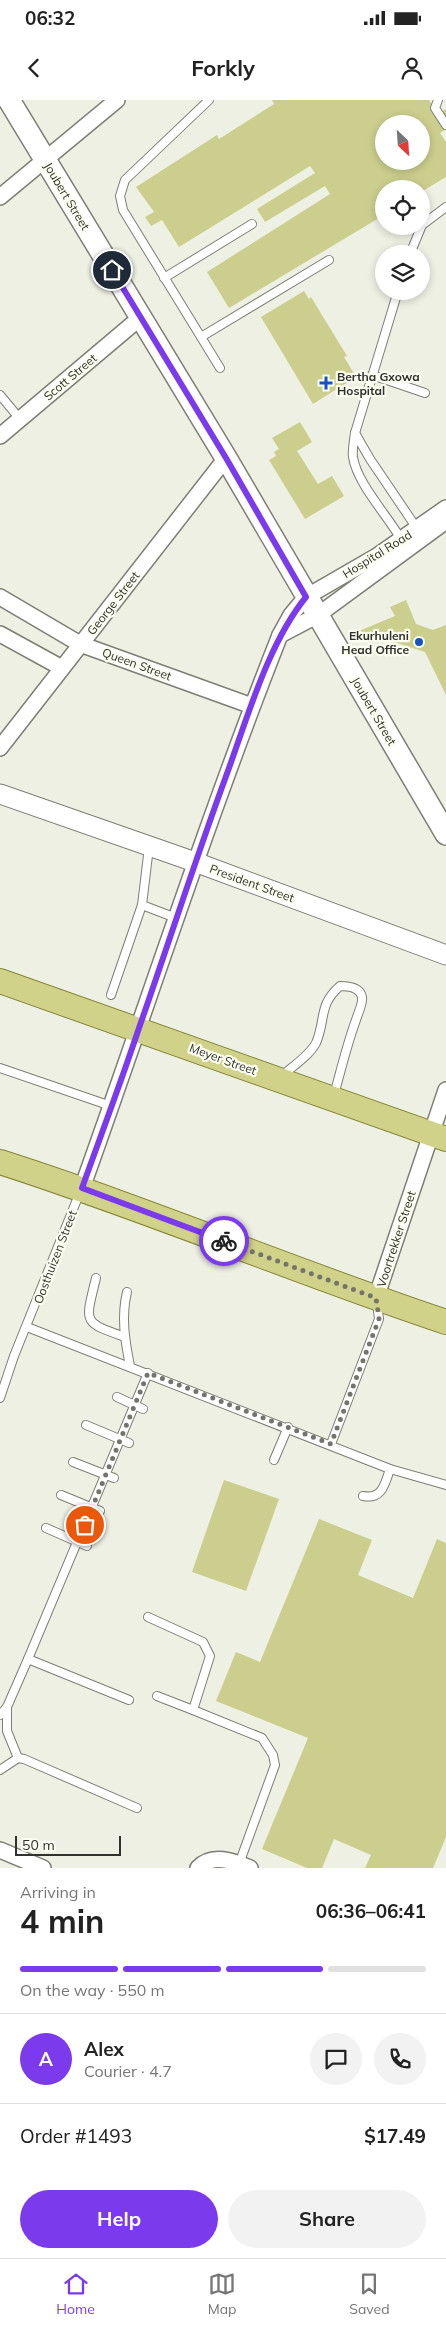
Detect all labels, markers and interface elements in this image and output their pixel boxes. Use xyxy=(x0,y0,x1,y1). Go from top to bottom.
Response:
text: 06:32 xyxy=(25,6,75,30)
icon: back xyxy=(20,54,48,82)
text: Forkly xyxy=(191,54,255,82)
icon: person xyxy=(398,54,426,82)
north arrow xyxy=(375,115,430,170)
map controls xyxy=(375,115,430,300)
street label: Joubert Street xyxy=(41,159,93,233)
button: locate xyxy=(375,180,430,235)
button: layers xyxy=(375,245,430,300)
pin xyxy=(91,249,133,291)
icon: home xyxy=(98,256,126,284)
street label: Scott Street xyxy=(40,350,100,404)
place label: Bertha Gxowa Hospital xyxy=(337,369,420,398)
marker: Bertha Gxowa Hospital xyxy=(319,376,333,390)
street label: Hospital Road xyxy=(340,527,414,581)
street label: George Street xyxy=(84,568,142,638)
place label: Ekurhuleni Head Office xyxy=(341,628,409,657)
marker: Ekurhuleni Head Office xyxy=(413,636,425,648)
street label: Queen Street xyxy=(100,645,174,683)
street label: Joubert Street xyxy=(348,674,400,748)
street label: President Street xyxy=(208,861,296,905)
street label: Meyer Street xyxy=(187,1040,259,1078)
street label: Voortrekker Street xyxy=(373,1189,419,1289)
street label: Oosthuizen Street xyxy=(30,1208,80,1306)
courier xyxy=(199,1216,249,1266)
icon: bike xyxy=(210,1227,238,1255)
pin xyxy=(64,1504,106,1546)
icon: bag xyxy=(71,1511,99,1539)
scale bar xyxy=(15,1833,121,1856)
text: 50 m xyxy=(22,1836,55,1854)
text: Arriving in xyxy=(20,1882,96,1902)
text: 06:36–06:41 xyxy=(316,1899,426,1923)
text: 4 min xyxy=(20,1901,104,1941)
text: On the way · 550 m xyxy=(20,1980,165,2000)
button: chat xyxy=(310,2033,362,2085)
button: phone xyxy=(374,2033,426,2085)
text: Alex xyxy=(84,2037,124,2061)
text: A xyxy=(39,2047,53,2071)
text: Courier · 4.7 xyxy=(84,2061,172,2081)
text: Order #1493 xyxy=(20,2124,132,2148)
text: $17.49 xyxy=(364,2124,426,2148)
button: Help xyxy=(20,2190,218,2248)
button: Share xyxy=(228,2190,426,2248)
tab: Home xyxy=(56,2270,95,2318)
tab: Map xyxy=(208,2270,237,2318)
tab: Saved xyxy=(349,2270,390,2318)

